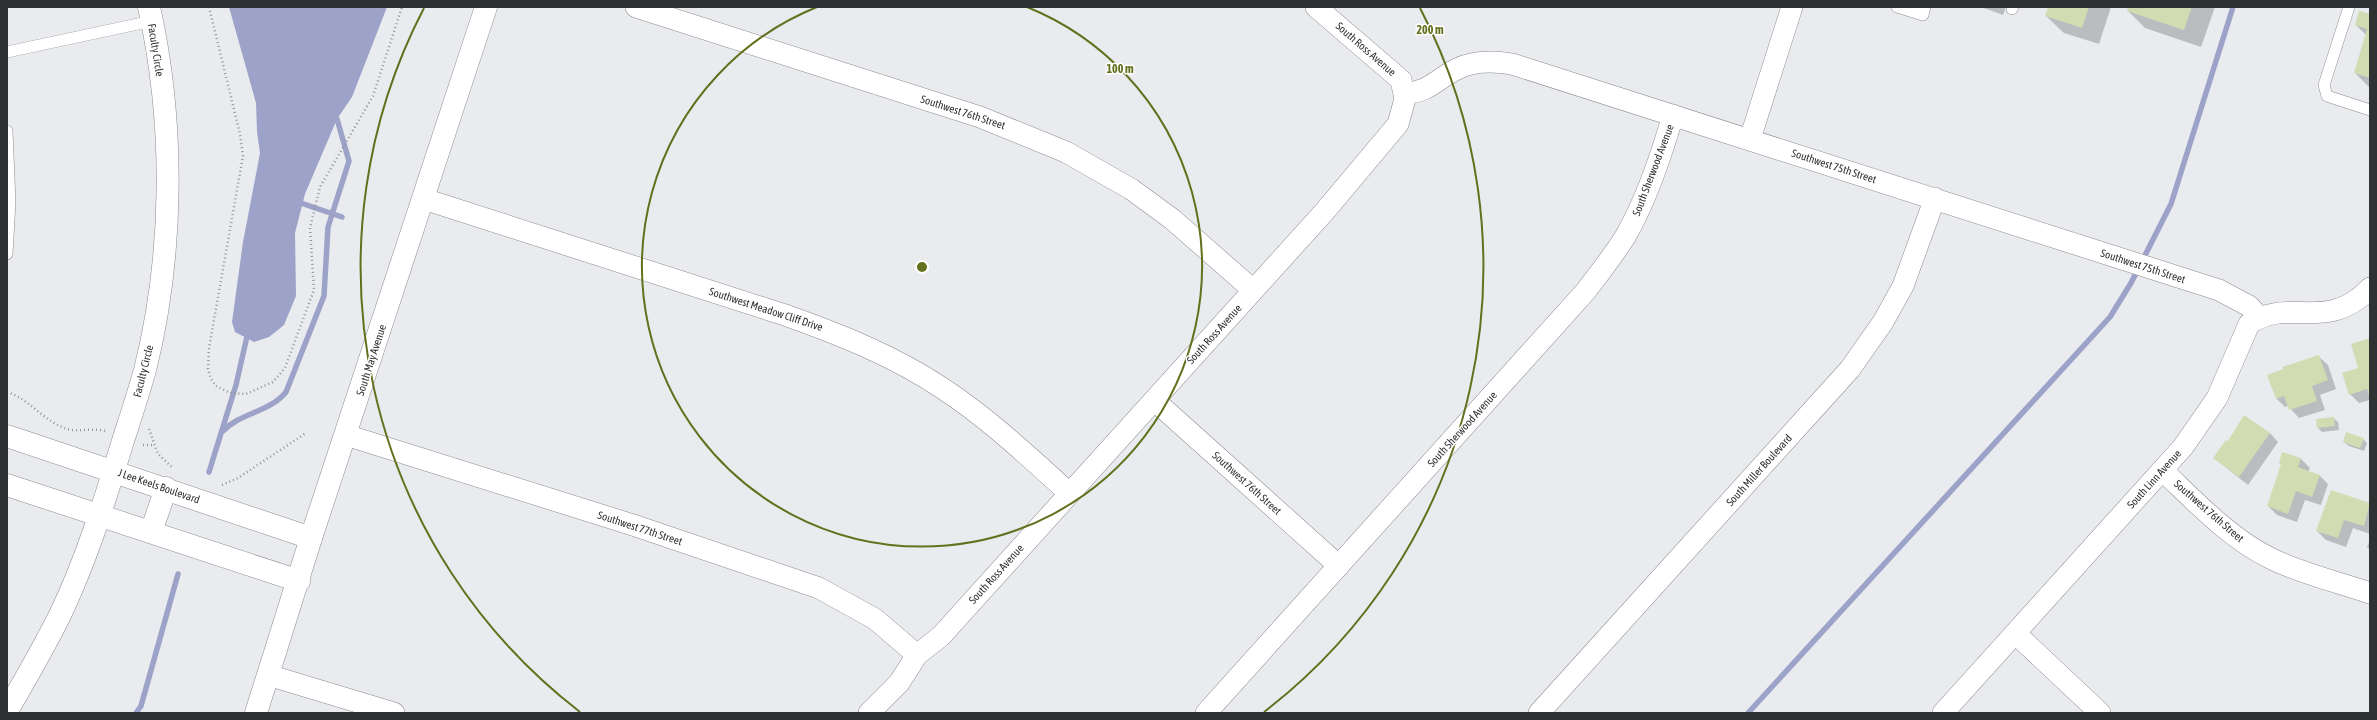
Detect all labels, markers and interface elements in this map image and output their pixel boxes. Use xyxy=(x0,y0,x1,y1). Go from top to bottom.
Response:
street label: South Ross Avenue xyxy=(1334,20,1398,78)
street label: Faculty Circle xyxy=(146,23,166,77)
text: 200 m xyxy=(1416,23,1444,37)
text: 100 m xyxy=(1106,62,1134,76)
street label: Southwest 76th Street xyxy=(919,93,1007,131)
street label: South Sherwood Avenue xyxy=(1630,122,1676,218)
street label: Southwest 75th Street xyxy=(1790,147,1878,185)
street label: Southwest 75th Street xyxy=(2099,247,2187,285)
centre of rings xyxy=(915,260,929,274)
street label: Southwest Meadow Cliff Drive xyxy=(708,285,824,333)
street label: South Ross Avenue xyxy=(1184,302,1244,366)
street label: South May Avenue xyxy=(354,323,388,397)
street label: Faculty Circle xyxy=(131,344,155,398)
street label: South Sherwood Avenue xyxy=(1425,389,1499,469)
street label: South Miller Boulevard xyxy=(1724,432,1794,508)
street label: South Linn Avenue xyxy=(2125,447,2183,511)
street label: Southwest 76th Street xyxy=(1210,449,1284,517)
street label: J Lee Keels Boulevard xyxy=(117,466,201,506)
street label: Southwest 76th Street xyxy=(2172,478,2246,544)
street label: Southwest 77th Street xyxy=(596,509,684,547)
street label: South Ross Avenue xyxy=(966,542,1026,606)

